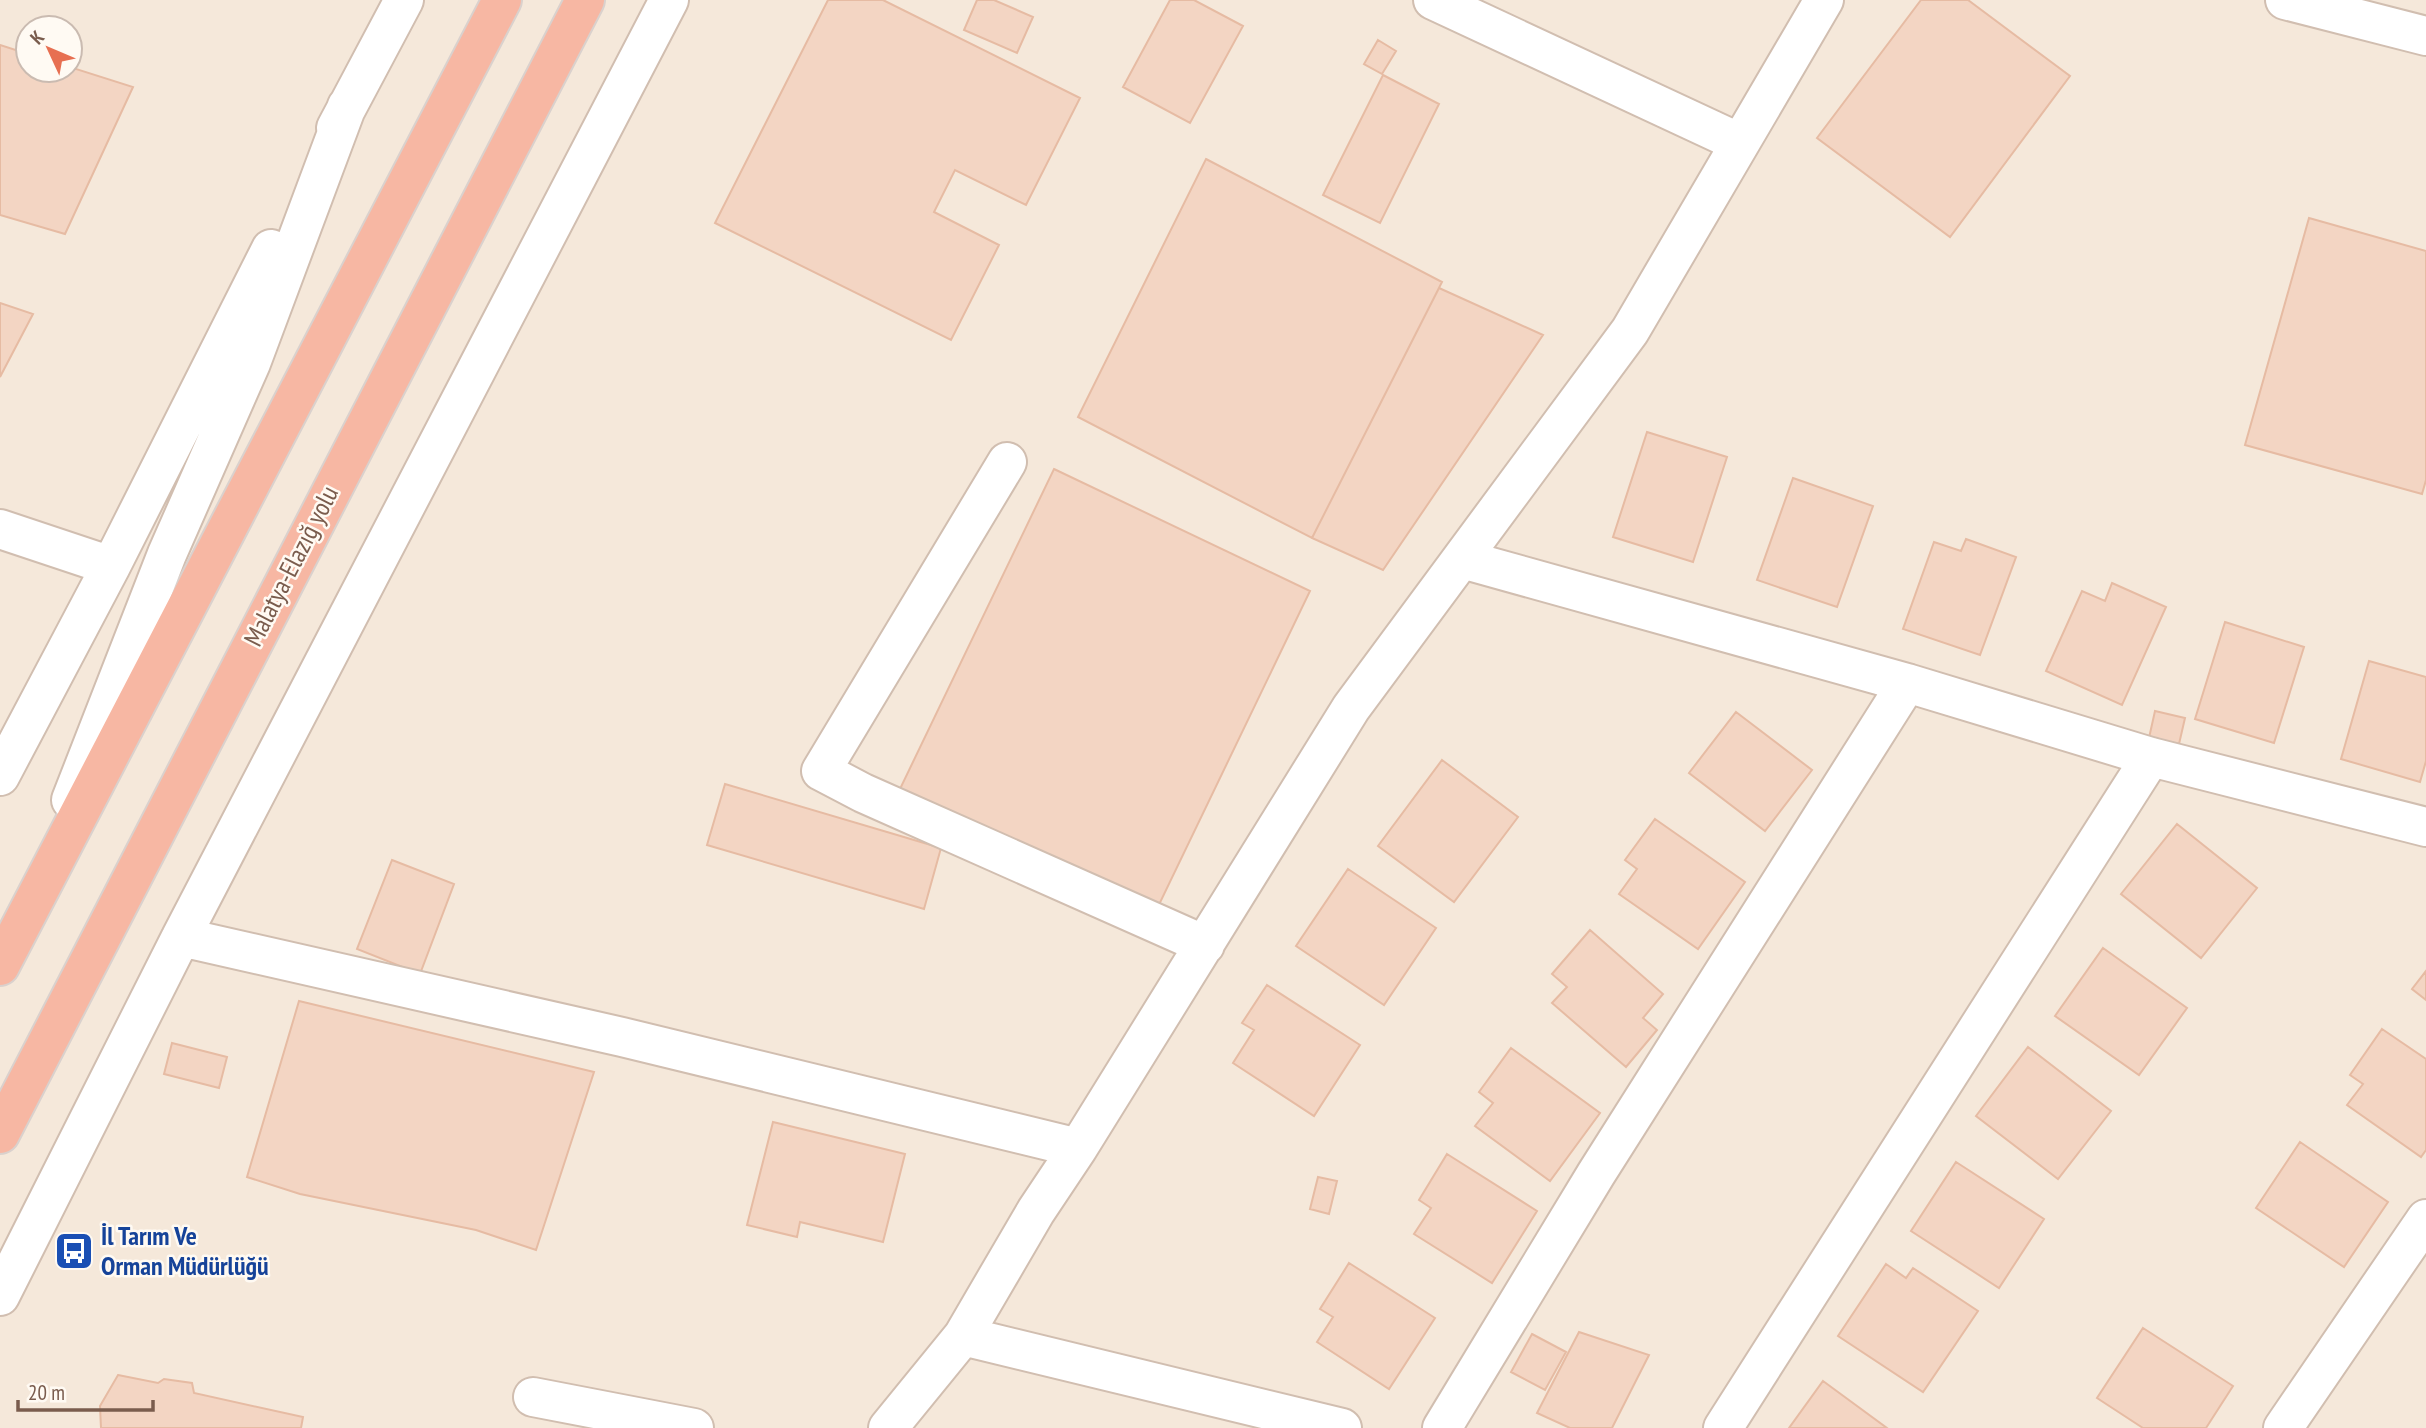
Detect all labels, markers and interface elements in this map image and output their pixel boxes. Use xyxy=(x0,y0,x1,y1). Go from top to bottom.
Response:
north arrow xyxy=(14,14,84,84)
text: K xyxy=(25,25,49,49)
street label: Malatya-Elazığ yolu xyxy=(236,480,345,652)
place label: İl Tarım Ve Orman Müdürlüğü xyxy=(101,1219,269,1282)
bus stop icon: İl Tarım Ve Orman Müdürlüğü xyxy=(53,1230,95,1272)
scale bar xyxy=(18,1368,152,1412)
text: 20 m xyxy=(28,1379,65,1406)

